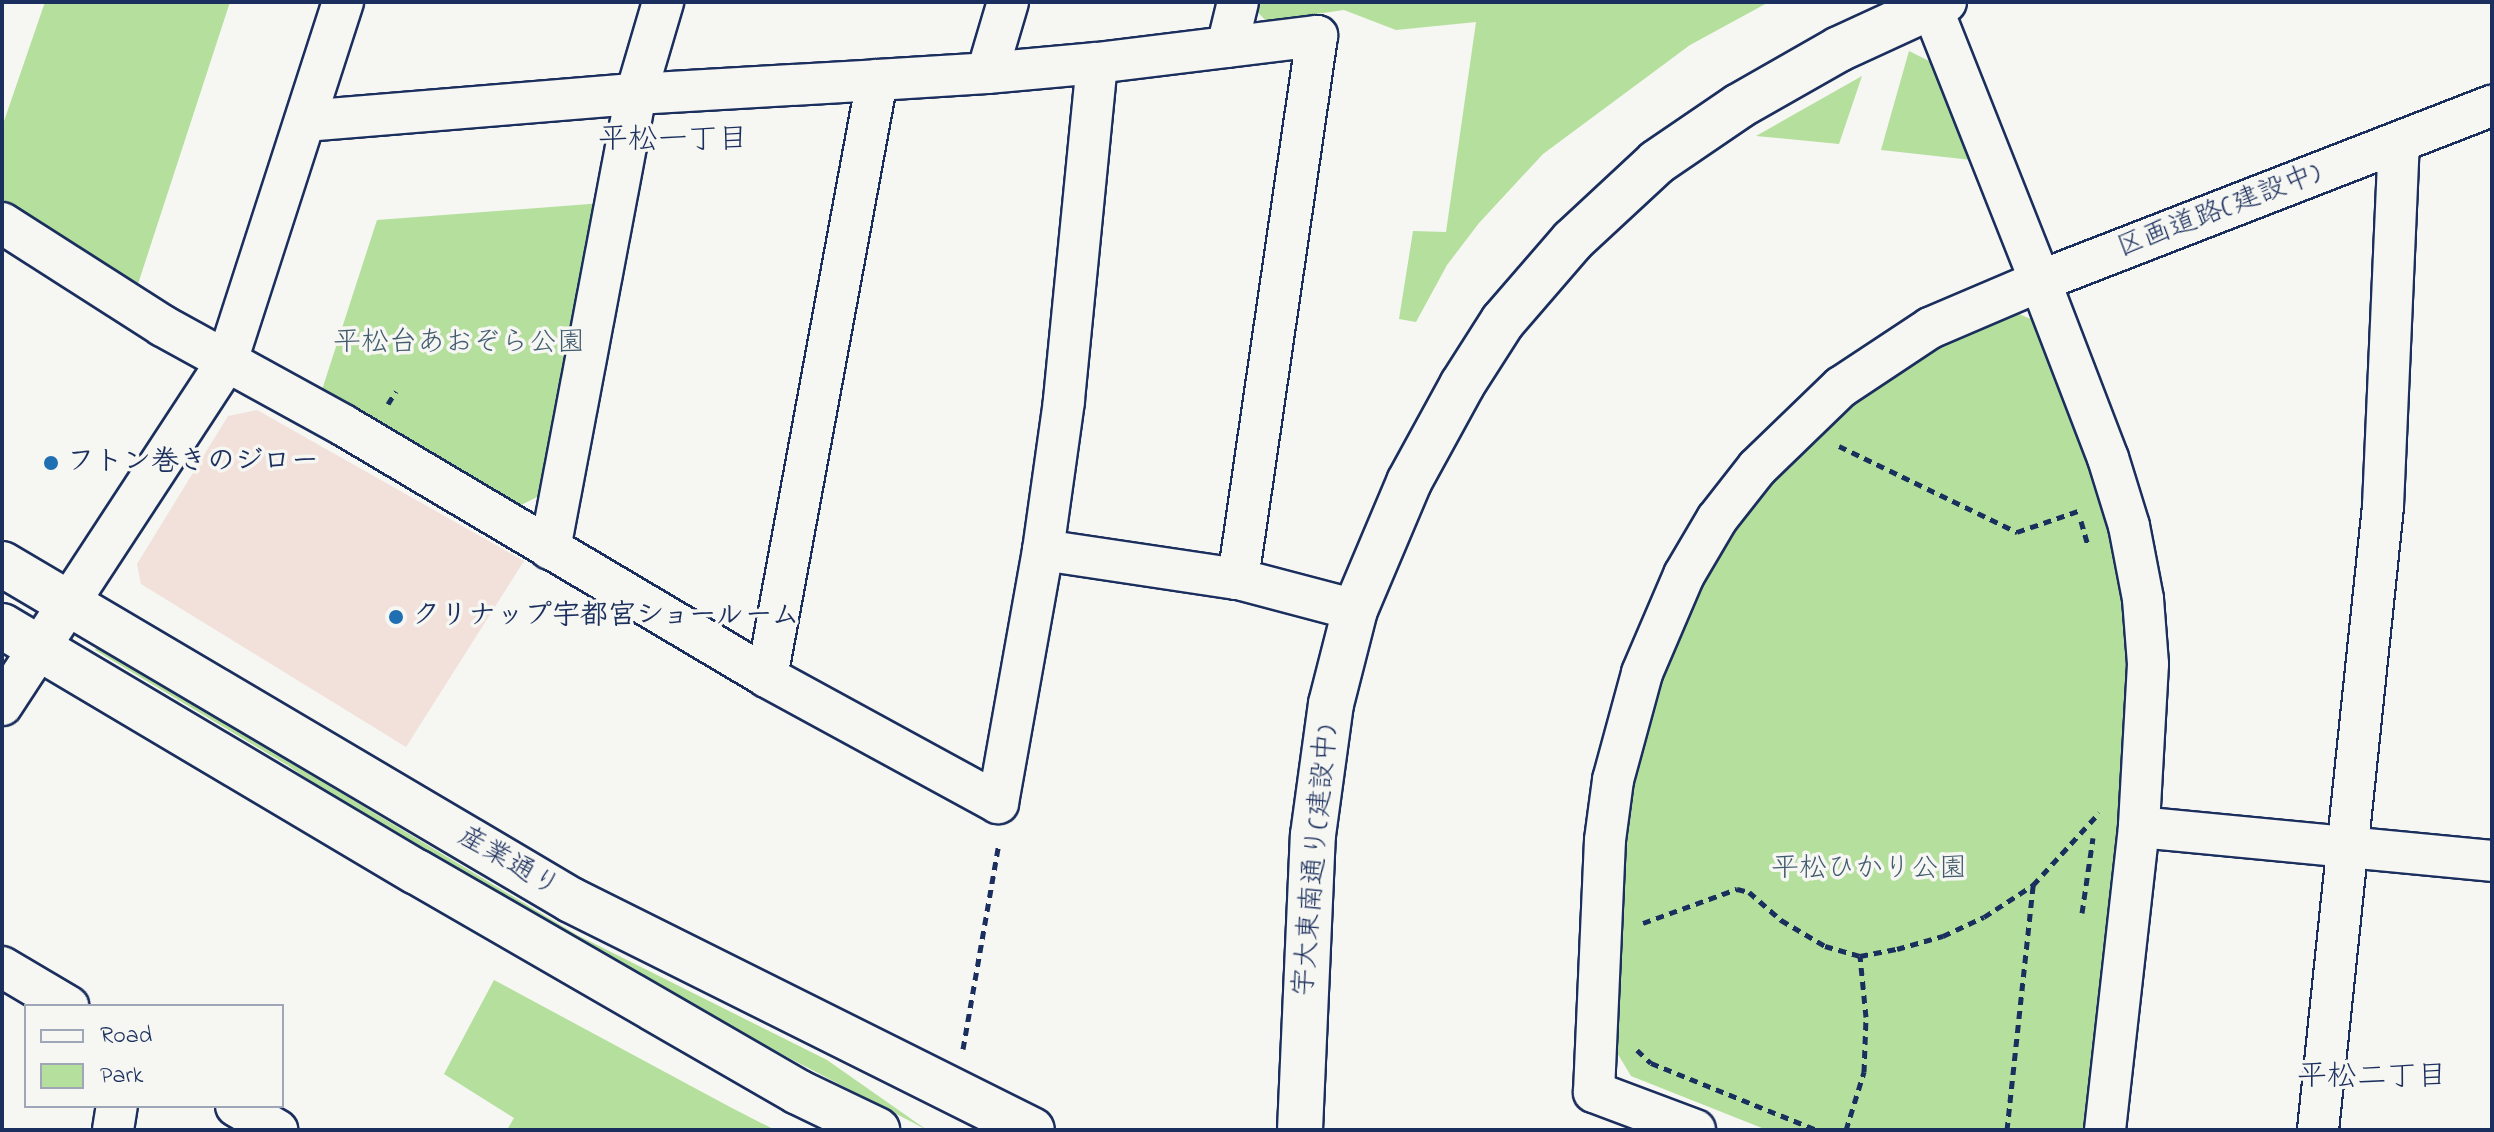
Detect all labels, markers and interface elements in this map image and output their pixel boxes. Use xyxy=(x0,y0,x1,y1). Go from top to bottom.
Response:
district label: 平松一丁目 xyxy=(598,123,748,159)
street label: 区画道路(建設中) xyxy=(2112,158,2326,266)
park label: 平松台あおぞら公園 xyxy=(333,327,585,361)
place label: フトン巻きのジロー xyxy=(67,446,319,480)
marker: フトン巻きのジロー xyxy=(42,454,60,472)
place label: クリナップ宇都宮ショールーム xyxy=(412,600,804,634)
marker: クリナップ宇都宮ショールーム xyxy=(387,608,405,626)
street label: 宇大東南通り(建設中) xyxy=(1288,724,1346,998)
street label: 産業通り xyxy=(451,820,565,906)
park label: 平松ひかり公園 xyxy=(1771,853,1967,887)
legend xyxy=(24,1004,284,1108)
text: Road xyxy=(100,1019,152,1054)
text: Park xyxy=(100,1059,143,1094)
district label: 平松二丁目 xyxy=(2297,1060,2447,1096)

